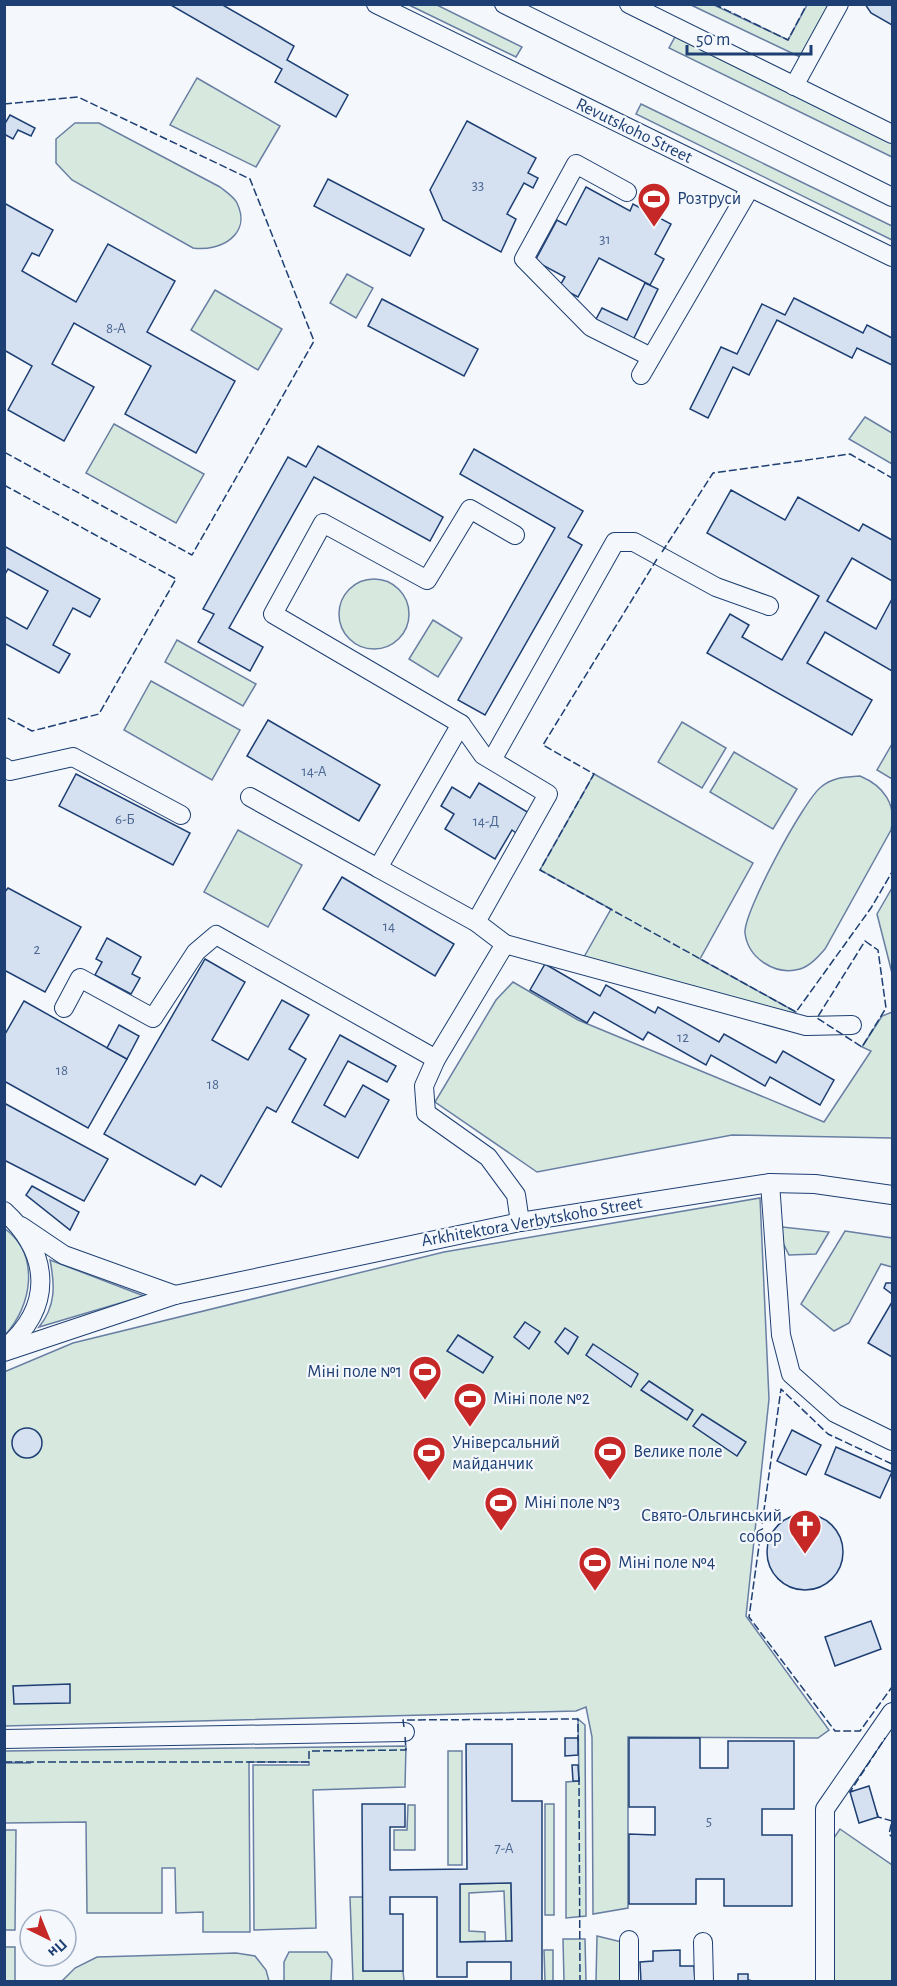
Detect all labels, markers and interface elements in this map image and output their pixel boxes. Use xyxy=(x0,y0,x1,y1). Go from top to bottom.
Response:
scale bar xyxy=(687,18,812,56)
text: 50 m xyxy=(696,31,730,49)
street label: Revutskoho Street xyxy=(573,95,695,167)
house number: 33 xyxy=(472,178,484,193)
sports icon: Розтруси xyxy=(636,181,672,228)
place label: Розтруси xyxy=(677,190,741,208)
house number: 31 xyxy=(599,232,611,247)
house number: 8-А xyxy=(106,321,126,336)
house number: 14-А xyxy=(301,764,327,779)
house number: 6-Б xyxy=(115,812,135,827)
house number: 14-Д xyxy=(473,814,500,829)
house number: 14 xyxy=(383,919,395,934)
house number: 2 xyxy=(34,942,41,957)
house number: 12 xyxy=(677,1030,689,1045)
house number: 18 xyxy=(56,1063,68,1078)
house number: 18 xyxy=(207,1077,219,1092)
street label: Arkhitektora Verbytskoho Street xyxy=(420,1194,644,1250)
sports icon: Міні поле №1 xyxy=(407,1354,443,1401)
place label: Міні поле №1 xyxy=(307,1363,402,1381)
sports icon: Міні поле №2 xyxy=(452,1381,488,1428)
place label: Міні поле №2 xyxy=(493,1390,590,1408)
place label: Універсальний майданчик xyxy=(452,1434,560,1473)
sports icon: Велике поле xyxy=(592,1434,628,1481)
sports icon: Універсальний майданчик xyxy=(411,1435,447,1482)
place label: Велике поле xyxy=(633,1443,723,1461)
sports icon: Міні поле №3 xyxy=(483,1485,519,1532)
place label: Міні поле №3 xyxy=(524,1494,620,1512)
place label: Свято-Ольгинський собор xyxy=(641,1507,782,1546)
church icon: Свято-Ольгинський собор xyxy=(787,1508,823,1555)
sports icon: Міні поле №4 xyxy=(577,1545,613,1592)
place label: Міні поле №4 xyxy=(618,1554,716,1572)
house number: 5 xyxy=(706,1814,712,1829)
house number: 7-А xyxy=(495,1841,514,1856)
north arrow xyxy=(18,1908,78,1968)
text: Пн xyxy=(45,1936,70,1961)

